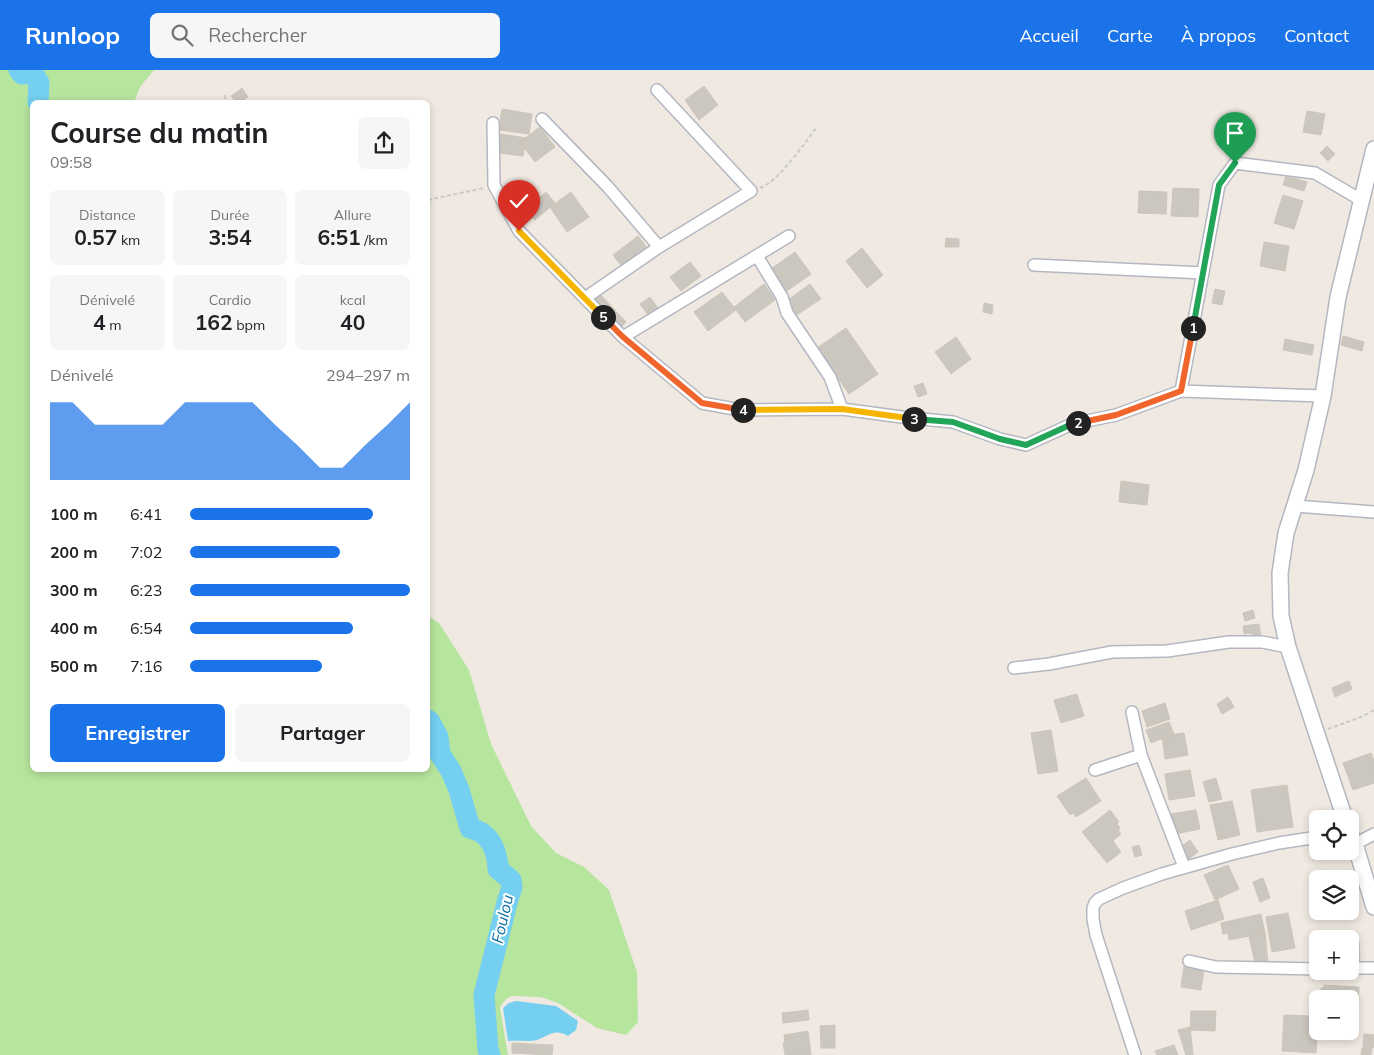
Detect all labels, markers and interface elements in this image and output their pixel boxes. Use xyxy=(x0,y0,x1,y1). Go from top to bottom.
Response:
search box xyxy=(150,13,500,58)
text: Runloop xyxy=(25,20,120,50)
icon: search xyxy=(168,21,196,49)
text: Rechercher xyxy=(208,23,307,47)
text: Accueil xyxy=(1019,24,1079,47)
text: Carte xyxy=(1107,24,1153,47)
text: À propos xyxy=(1181,24,1256,47)
text: Contact xyxy=(1284,24,1349,47)
pin xyxy=(1214,112,1256,163)
text: Course du matin xyxy=(50,115,268,150)
button: share xyxy=(358,117,410,169)
icon: arrive xyxy=(1221,119,1249,147)
text: 09:58 xyxy=(50,152,92,172)
pin xyxy=(498,180,540,231)
icon: check xyxy=(505,187,533,215)
text: Distance xyxy=(79,206,136,224)
text: Durée xyxy=(211,206,249,224)
text: Allure xyxy=(334,206,371,224)
text: 0.57 xyxy=(74,224,117,250)
text: 3:54 xyxy=(208,224,252,250)
text: 6:51 xyxy=(318,224,361,250)
text: km xyxy=(117,231,140,249)
text: /km xyxy=(361,231,388,249)
text: Dénivelé xyxy=(80,291,135,309)
text: Cardio xyxy=(209,291,251,309)
text: kcal xyxy=(340,291,365,309)
pin: 5 xyxy=(590,304,616,330)
text: 5 xyxy=(599,308,608,326)
text: 4 xyxy=(93,309,106,335)
text: 162 xyxy=(195,309,233,335)
text: 40 xyxy=(340,309,365,335)
text: m xyxy=(106,316,122,334)
text: bpm xyxy=(233,316,265,334)
pin: 1 xyxy=(1180,316,1206,340)
text: 1 xyxy=(1189,319,1198,337)
text: Dénivelé xyxy=(50,365,113,385)
text: 294–297 m xyxy=(326,365,410,385)
pin: 4 xyxy=(730,398,756,422)
text: 4 xyxy=(739,401,748,419)
pin: 3 xyxy=(902,406,926,432)
text: 3 xyxy=(910,410,919,428)
pin: 2 xyxy=(1066,410,1090,436)
text: 2 xyxy=(1074,414,1083,432)
text: 100 m xyxy=(50,504,98,524)
text: 6:41 xyxy=(130,504,162,524)
text: 200 m xyxy=(50,542,98,562)
text: 7:02 xyxy=(130,542,162,562)
text: 300 m xyxy=(50,580,98,600)
text: 6:23 xyxy=(130,580,162,600)
text: 400 m xyxy=(50,618,98,638)
text: 6:54 xyxy=(130,618,162,638)
text: 500 m xyxy=(50,656,98,676)
text: 7:16 xyxy=(130,656,162,676)
button: Enregistrer xyxy=(50,704,225,762)
button: Partager xyxy=(235,704,410,762)
map controls xyxy=(1309,810,1359,1040)
button: locate xyxy=(1309,810,1359,860)
button: layers xyxy=(1309,870,1359,920)
water label: Foulou xyxy=(487,893,517,945)
button: + xyxy=(1309,930,1359,980)
button: − xyxy=(1309,990,1359,1040)

